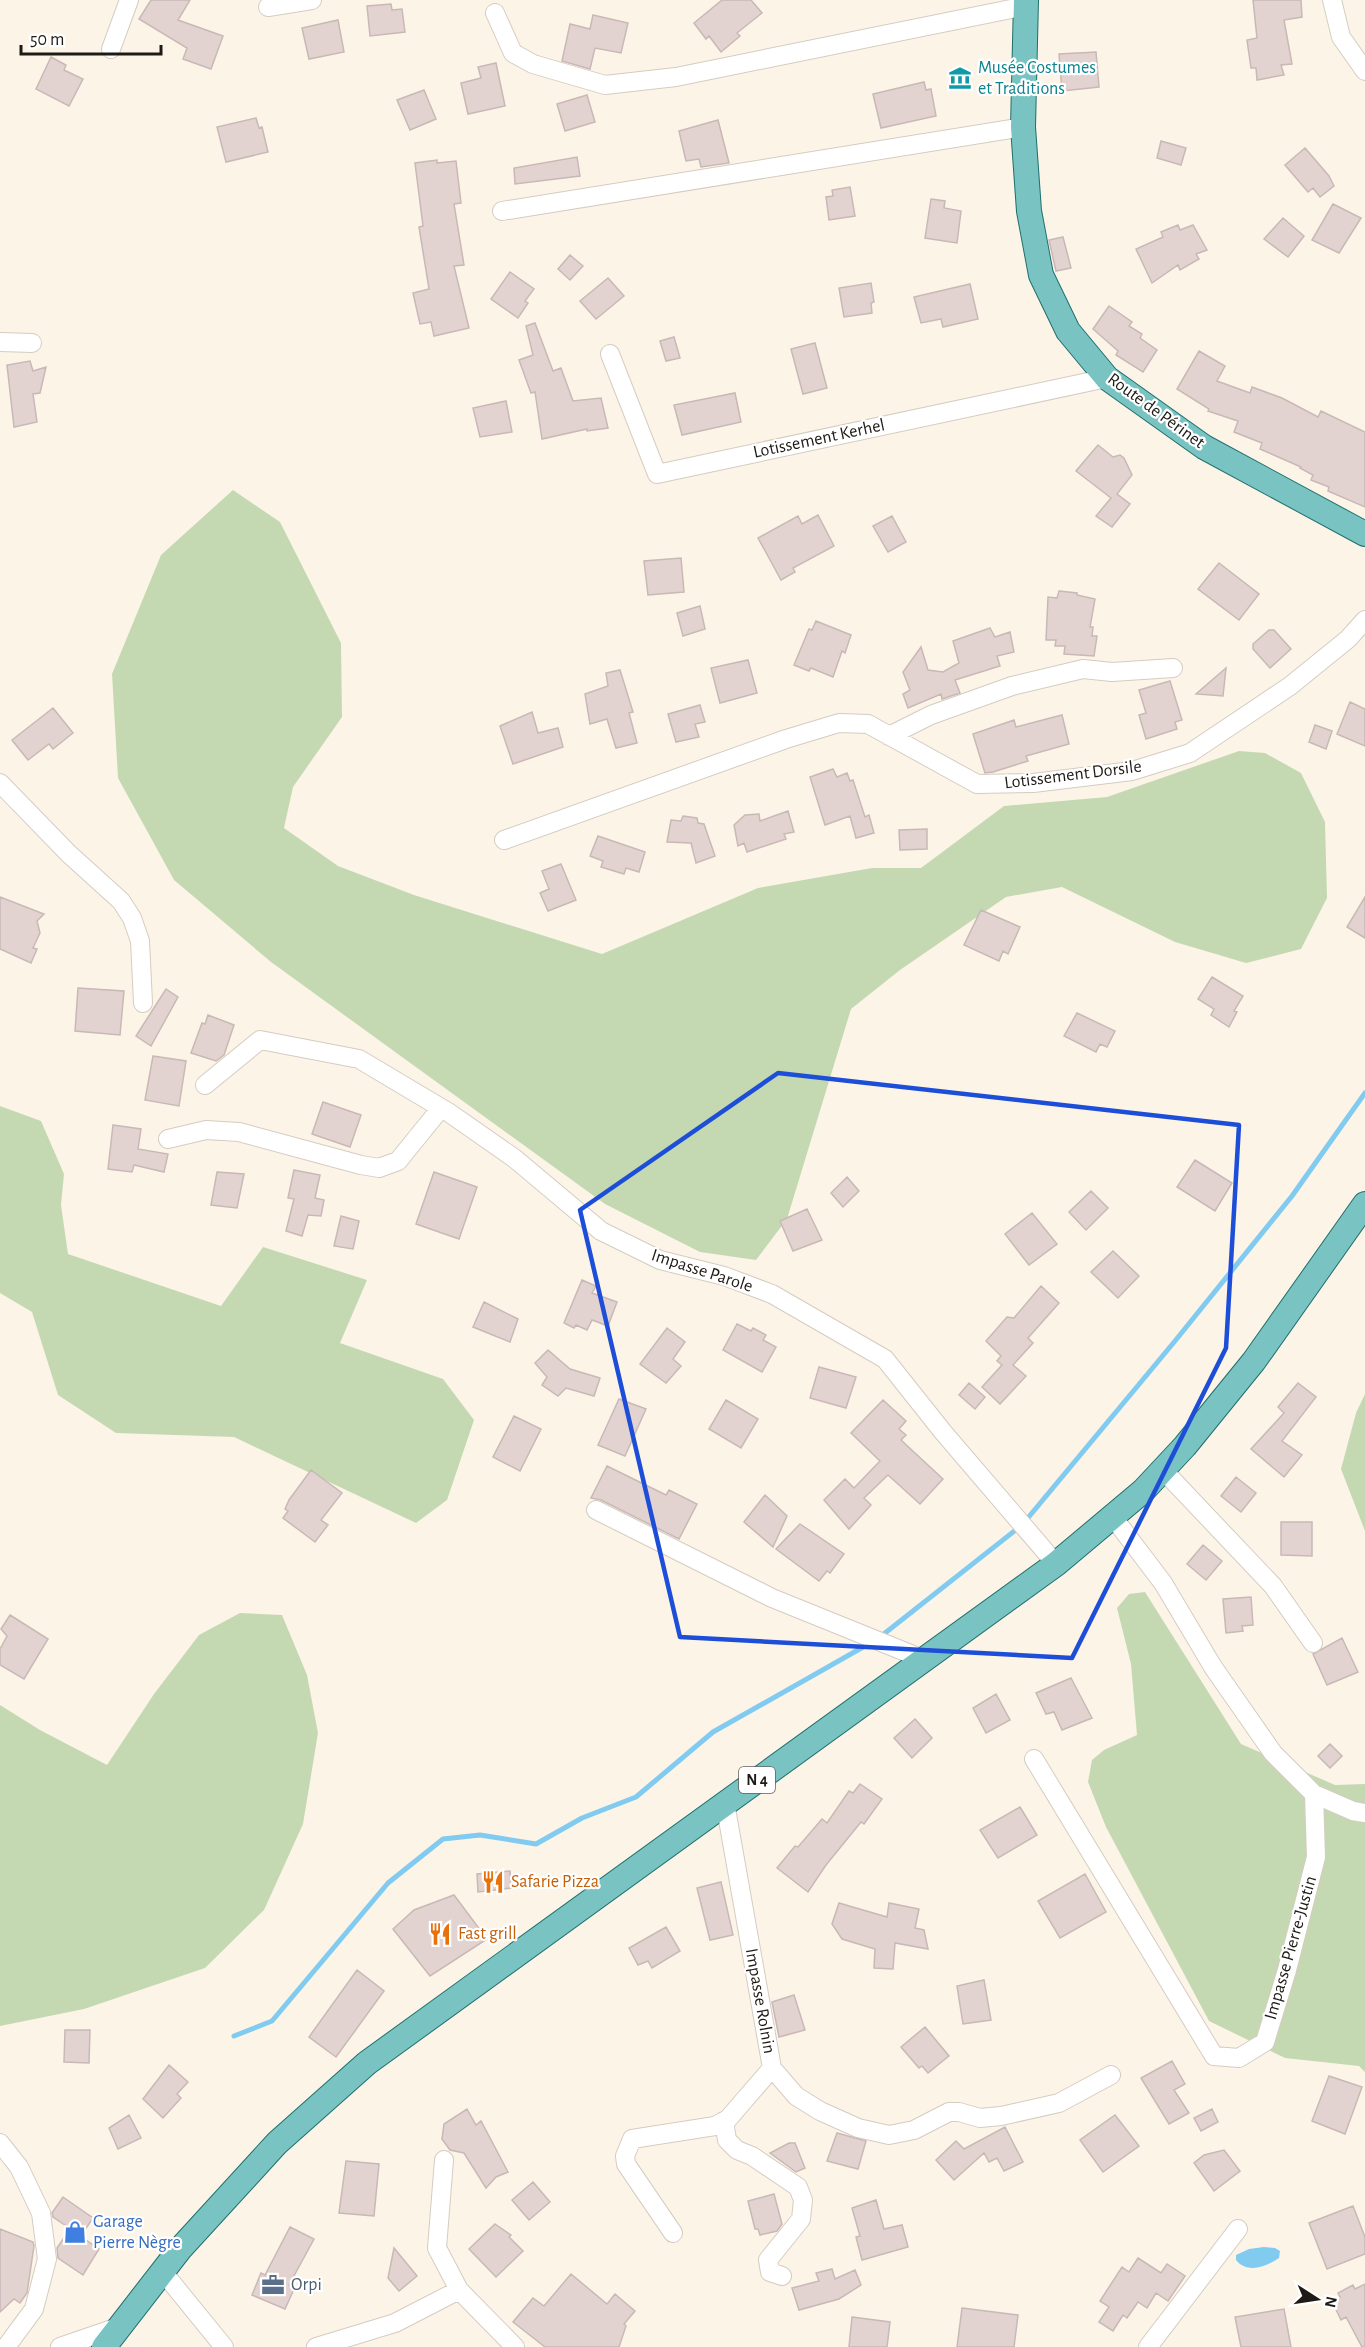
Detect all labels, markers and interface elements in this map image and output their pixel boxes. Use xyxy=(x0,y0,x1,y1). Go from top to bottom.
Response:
scale bar xyxy=(21,18,160,56)
text: 50 m xyxy=(30,31,64,49)
place label: Musée Costumes et Traditions xyxy=(978,59,1096,98)
museum icon: Musée Costumes et Traditions xyxy=(947,65,973,91)
street label: Route de Périnet xyxy=(1104,370,1208,452)
street label: Lotissement Kerhel xyxy=(752,416,886,462)
street label: Lotissement Dorsile xyxy=(1003,758,1143,792)
street label: Impasse Parole xyxy=(649,1246,755,1296)
road number: N 4 xyxy=(739,1767,775,1793)
restaurant icon: Safarie Pizza xyxy=(480,1869,506,1895)
place label: Safarie Pizza xyxy=(511,1873,599,1891)
street label: Impasse Pierre-Justin xyxy=(1262,1874,1320,2022)
restaurant icon: Fast grill xyxy=(427,1921,453,1947)
place label: Fast grill xyxy=(458,1925,517,1943)
street label: Impasse Rolnin xyxy=(742,1947,778,2055)
place label: Garage Pierre Nègre xyxy=(93,2213,181,2252)
shop icon: Garage Pierre Nègre xyxy=(62,2219,88,2245)
north arrow xyxy=(1287,2269,1347,2329)
office icon: Orpi xyxy=(260,2272,286,2298)
place label: Orpi xyxy=(291,2276,322,2294)
text: N xyxy=(1322,2295,1340,2309)

